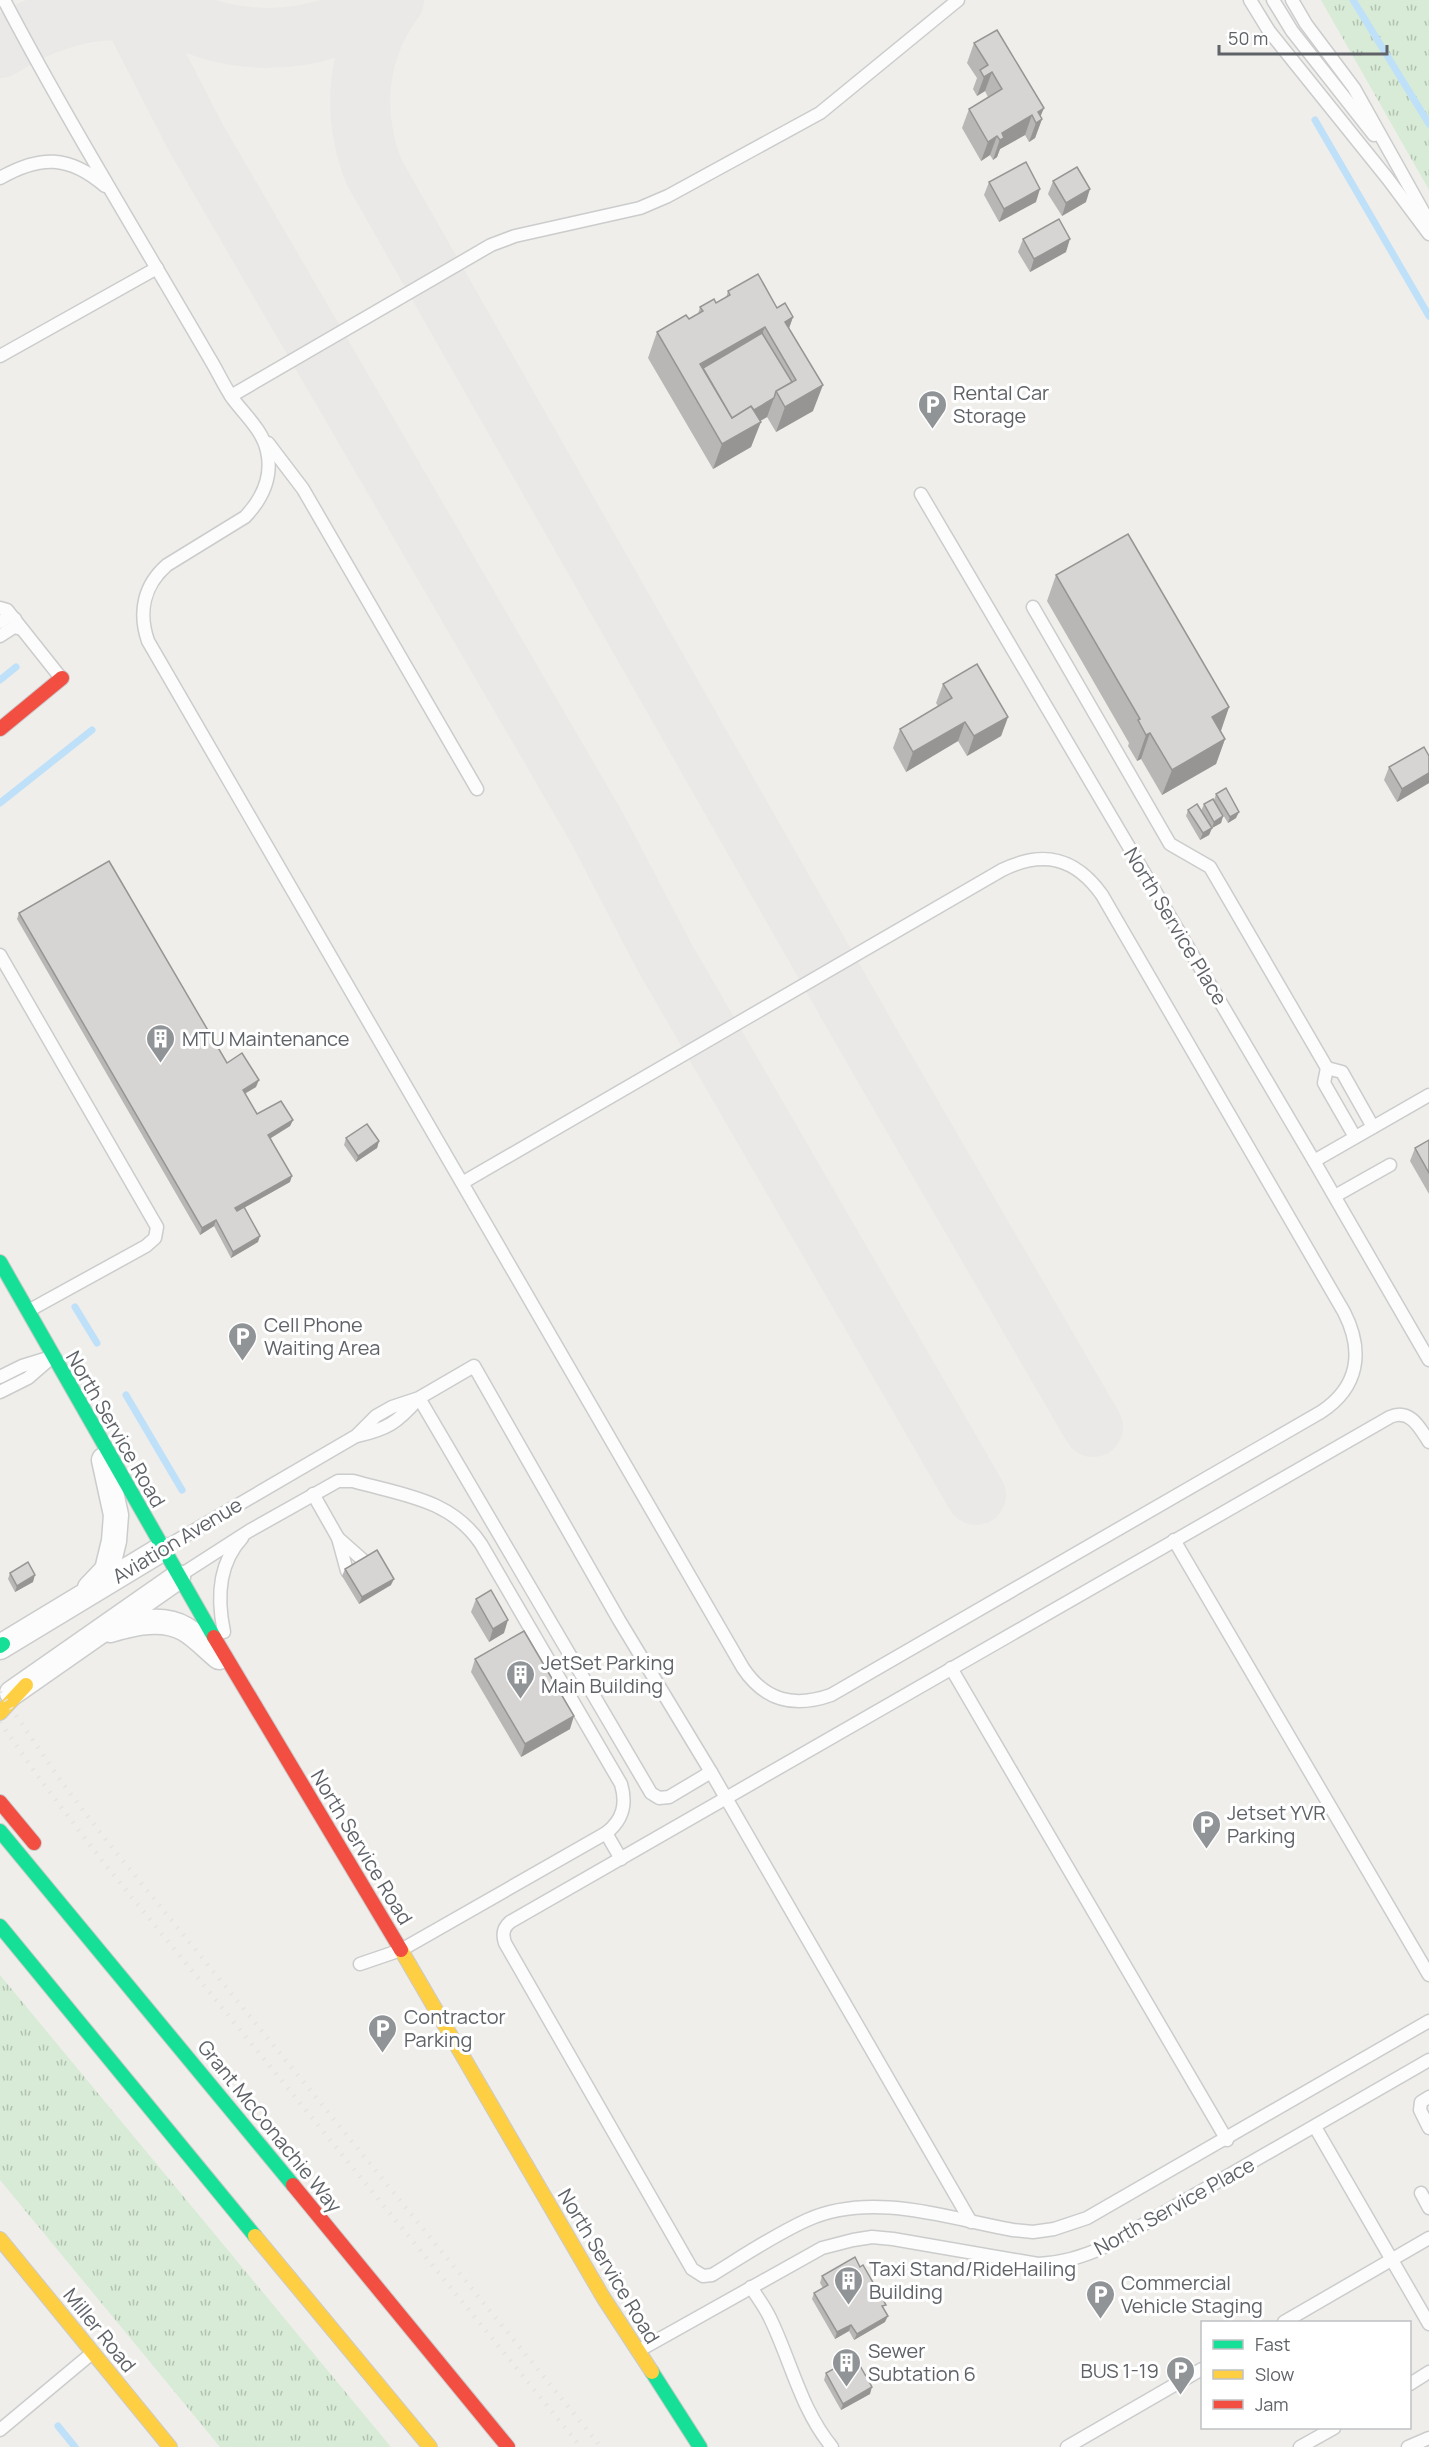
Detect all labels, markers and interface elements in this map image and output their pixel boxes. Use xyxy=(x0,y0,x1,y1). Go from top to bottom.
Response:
scale bar xyxy=(1219,18,1387,56)
text: 50 m xyxy=(1228,26,1268,50)
place label: Rental Car Storage xyxy=(953,379,1049,429)
parking icon: Rental Car Storage xyxy=(916,388,948,430)
street label: North Service Place xyxy=(1118,842,1234,1010)
building icon: MTU Maintenance xyxy=(145,1022,177,1064)
place label: MTU Maintenance xyxy=(182,1025,350,1052)
place label: Cell Phone Waiting Area xyxy=(264,1311,380,1361)
parking icon: Cell Phone Waiting Area xyxy=(227,1320,259,1362)
street label: North Service Road xyxy=(60,1346,172,1512)
street label: Aviation Avenue xyxy=(107,1491,247,1589)
place label: JetSet Parking Main Building xyxy=(541,1649,674,1699)
building icon: JetSet Parking Main Building xyxy=(504,1658,536,1700)
street label: North Service Road xyxy=(305,1764,419,1930)
place label: Jetset YVR Parking xyxy=(1227,1799,1326,1849)
parking icon: Jetset YVR Parking xyxy=(1190,1808,1222,1850)
place label: Contractor Parking xyxy=(404,2003,506,2053)
parking icon: Contractor Parking xyxy=(367,2012,399,2054)
street label: Grant McConachie Way xyxy=(192,2034,348,2218)
street label: North Service Place xyxy=(1089,2151,1259,2261)
street label: North Service Road xyxy=(552,2183,666,2349)
place label: Taxi Stand/RideHailing Building xyxy=(869,2255,1076,2305)
building icon: Taxi Stand/RideHailing Building xyxy=(832,2264,864,2306)
place label: Commercial Vehicle Staging xyxy=(1121,2269,1263,2319)
parking icon: Commercial Vehicle Staging xyxy=(1084,2278,1116,2320)
street label: Miller Road xyxy=(58,2282,142,2378)
legend xyxy=(1201,2321,1411,2429)
text: Fast xyxy=(1255,2332,1290,2356)
place label: Sewer Subtation 6 xyxy=(868,2337,976,2387)
building icon: Sewer Subtation 6 xyxy=(831,2346,863,2388)
parking icon: BUS 1-19 xyxy=(1164,2354,1196,2396)
place label: BUS 1-19 xyxy=(1081,2357,1159,2384)
text: Slow xyxy=(1255,2362,1295,2386)
text: Jam xyxy=(1255,2392,1289,2416)

